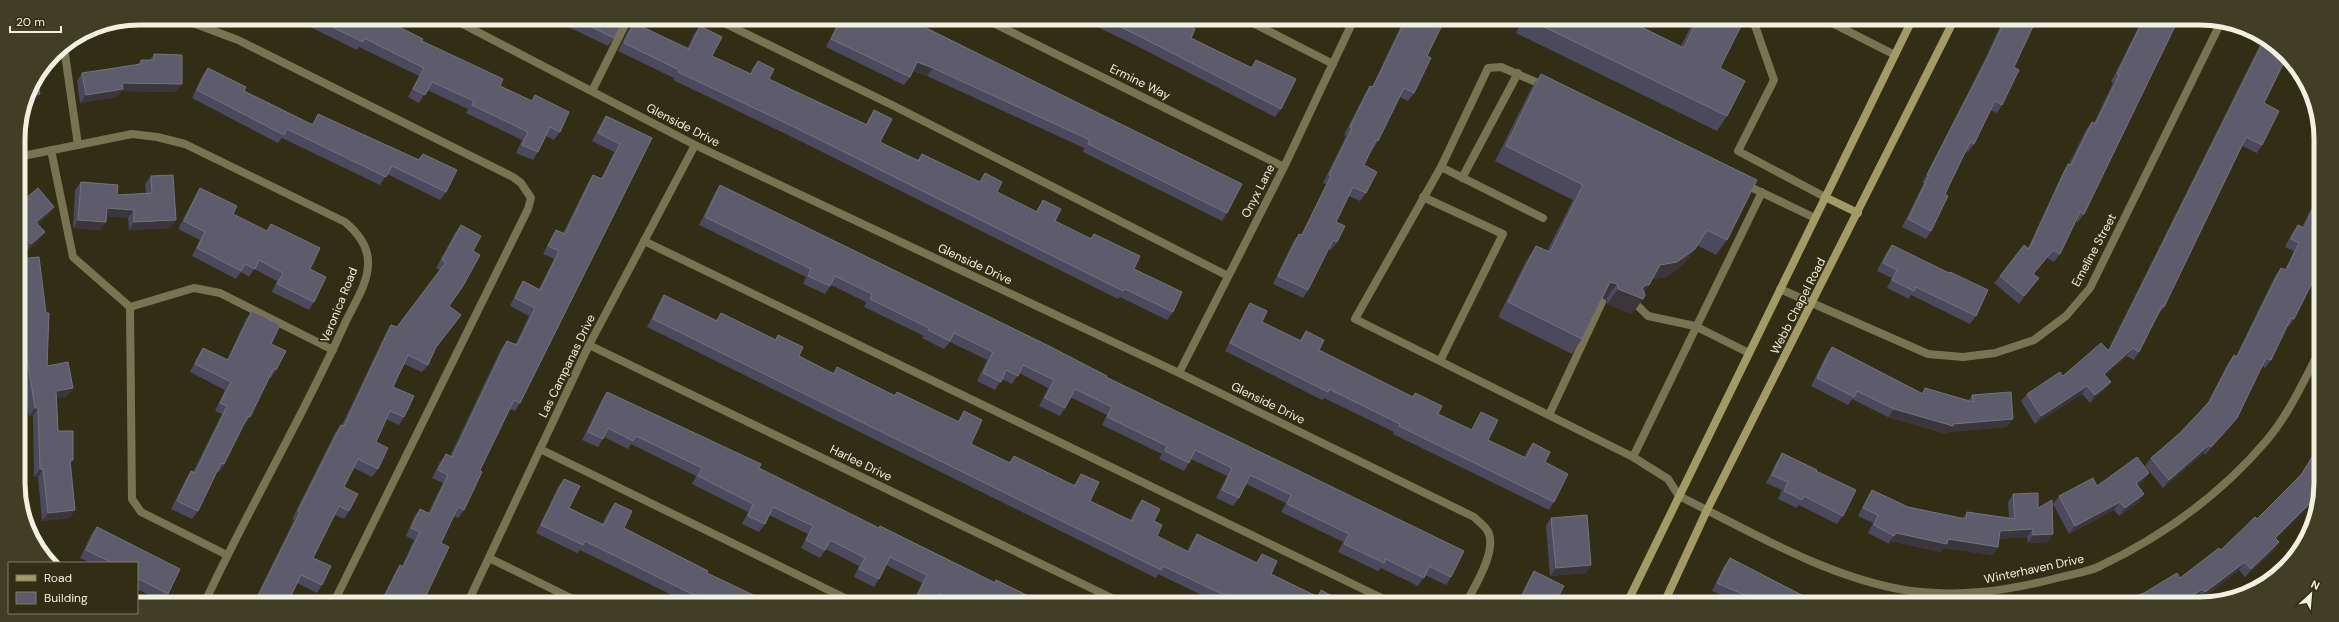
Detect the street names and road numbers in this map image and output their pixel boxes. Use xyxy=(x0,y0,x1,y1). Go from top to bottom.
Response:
street label: Ermine Way xyxy=(1107,60,1173,104)
street label: Glenside Drive xyxy=(644,100,723,150)
street label: Onyx Lane xyxy=(1238,161,1278,221)
street label: Emeline Street xyxy=(2068,210,2120,289)
street label: Glenside Drive xyxy=(935,240,1015,288)
street label: Webb Chapel Road xyxy=(1767,255,1829,357)
street label: Veronica Road xyxy=(317,265,361,345)
street label: Las Campanas Drive xyxy=(535,312,599,420)
street label: Glenside Drive xyxy=(1228,378,1308,428)
street label: Harlee Drive xyxy=(827,441,895,485)
street label: Winterhaven Drive xyxy=(1983,551,2086,587)

